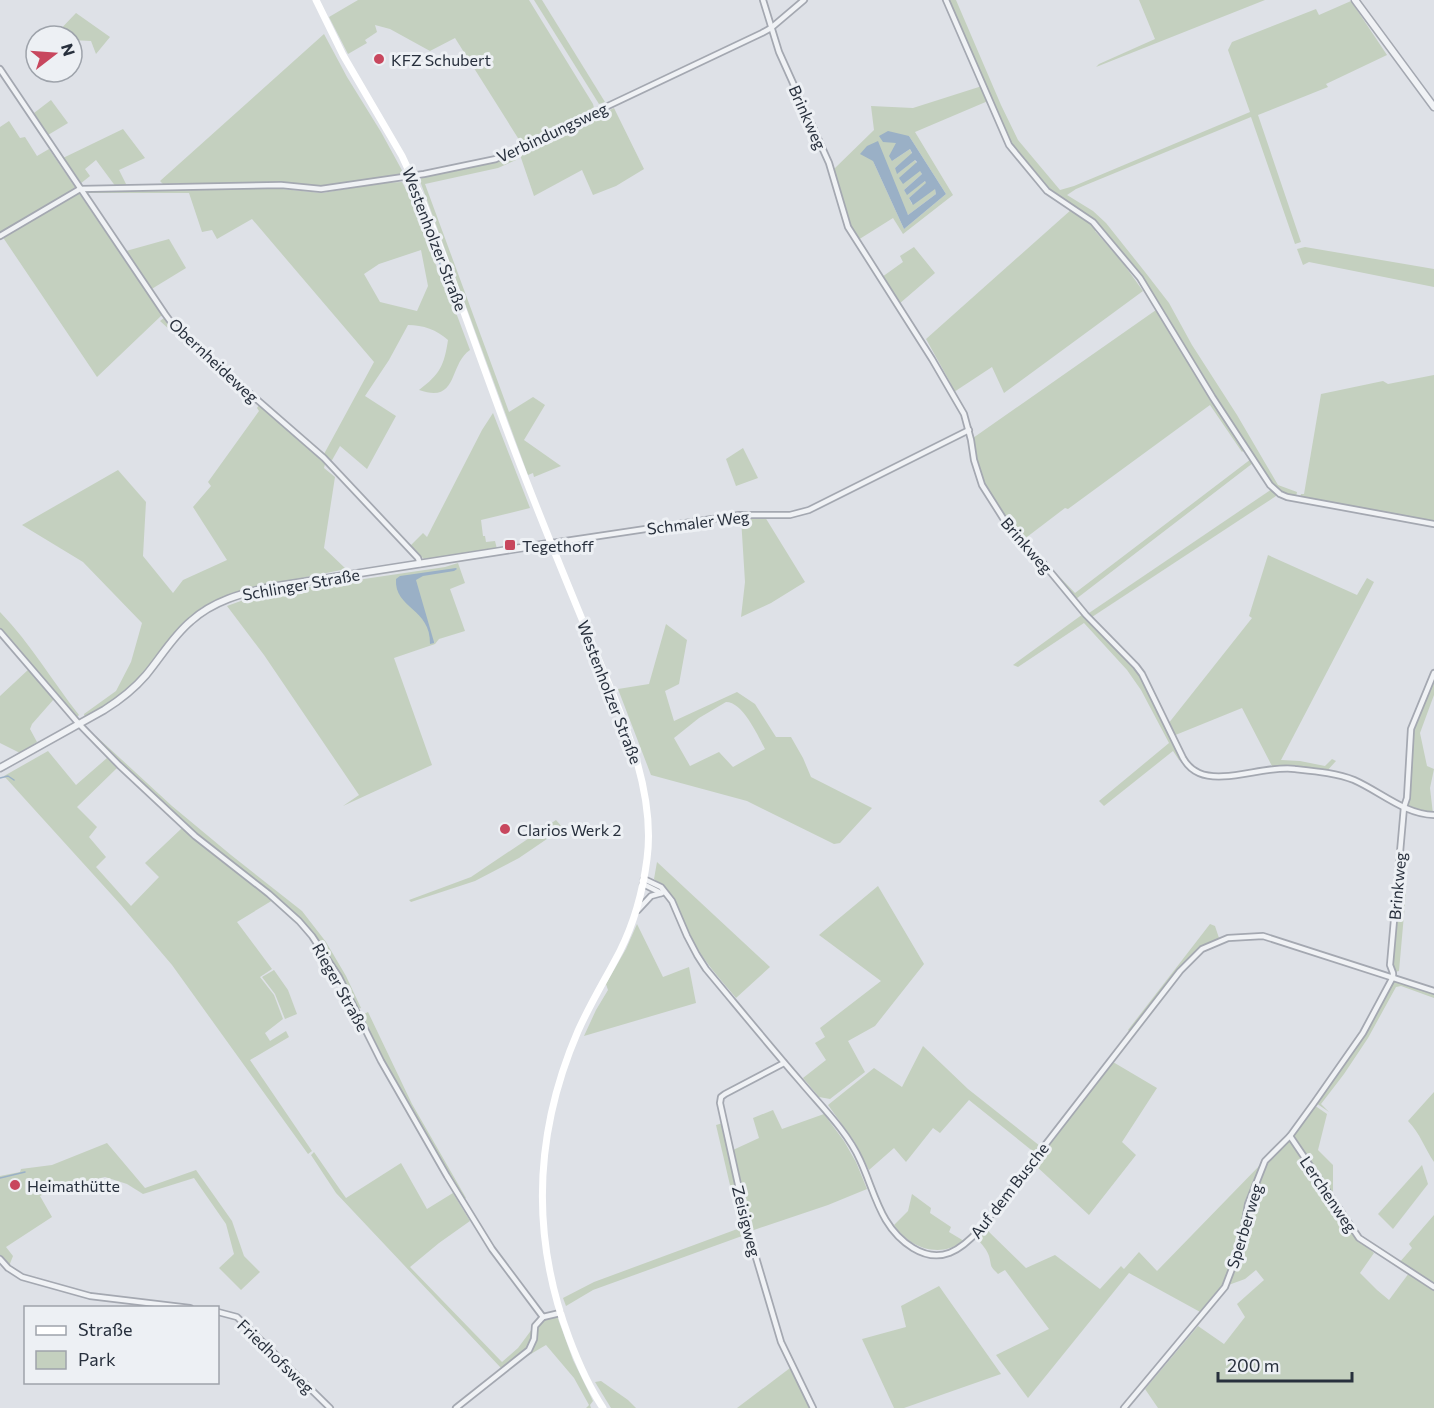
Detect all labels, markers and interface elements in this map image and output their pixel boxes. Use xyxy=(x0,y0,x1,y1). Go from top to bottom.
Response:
north arrow xyxy=(24,24,84,84)
text: N xyxy=(58,41,80,58)
place label: KFZ Schubert xyxy=(391,50,491,69)
marker: KFZ Schubert xyxy=(372,52,386,66)
street label: Brinkweg xyxy=(785,82,831,152)
street label: Verbindungsweg xyxy=(494,98,611,166)
street label: Westenholzer Straße xyxy=(399,165,471,313)
street label: Obernheideweg xyxy=(165,314,263,407)
street label: Schmaler Weg xyxy=(646,506,751,538)
street label: Brinkweg xyxy=(997,513,1057,577)
place label: Tegethoff xyxy=(522,536,594,555)
marker: Tegethoff xyxy=(503,538,517,552)
street label: Schlinger Straße xyxy=(241,564,361,604)
street label: Westenholzer Straße xyxy=(574,618,646,766)
place label: Clarios Werk 2 xyxy=(517,820,621,839)
marker: Clarios Werk 2 xyxy=(498,822,512,836)
street label: Brinkweg xyxy=(1385,851,1409,921)
street label: Rieger Straße xyxy=(309,939,373,1035)
street label: Auf dem Busche xyxy=(966,1138,1052,1242)
street label: Lerchenweg xyxy=(1297,1152,1362,1236)
place label: Heimathütte xyxy=(27,1176,120,1195)
marker: Heimathütte xyxy=(8,1178,22,1192)
street label: Sperberweg xyxy=(1222,1181,1266,1271)
street label: Zeisigweg xyxy=(729,1183,765,1259)
legend xyxy=(24,1306,219,1384)
street label: Friedhofsweg xyxy=(234,1315,318,1397)
text: Straße xyxy=(78,1318,133,1340)
scale bar xyxy=(1218,1345,1352,1383)
text: Park xyxy=(78,1348,116,1370)
text: 200 m xyxy=(1227,1354,1280,1376)

